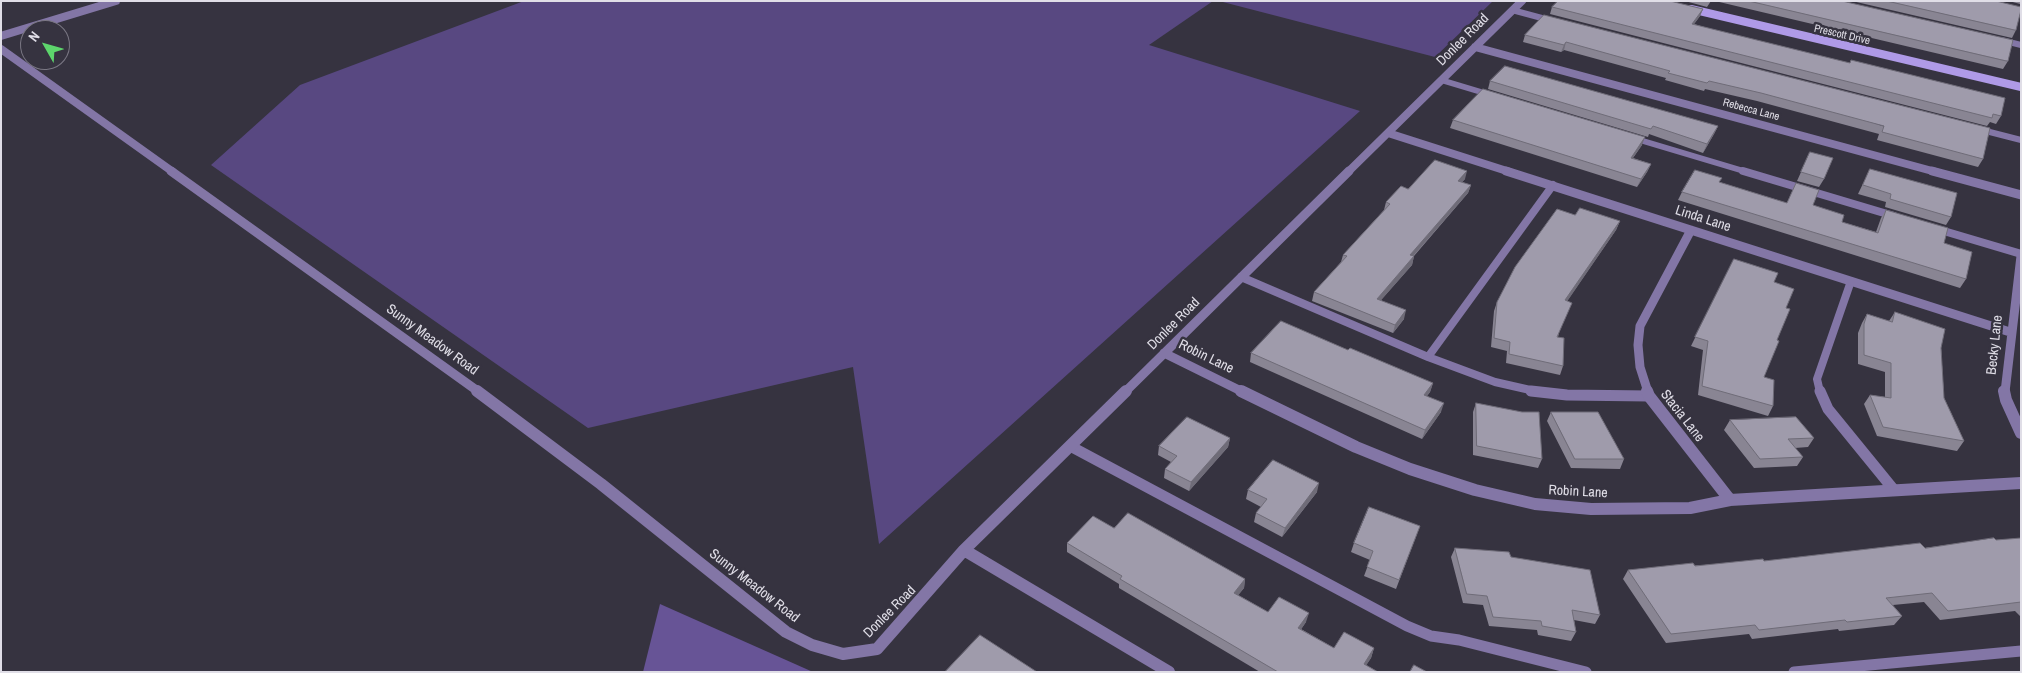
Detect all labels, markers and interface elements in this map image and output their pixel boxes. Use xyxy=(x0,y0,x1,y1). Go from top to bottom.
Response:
street label: Donlee Road xyxy=(1433,10,1493,70)
north arrow xyxy=(20,20,70,70)
street label: Prescott Drive xyxy=(1813,22,1871,48)
text: N xyxy=(24,28,44,45)
street label: Rebecca Lane xyxy=(1721,96,1781,124)
street label: Linda Lane xyxy=(1673,202,1733,236)
street label: Donlee Road xyxy=(1144,294,1204,354)
street label: Sunny Meadow Road xyxy=(383,301,481,379)
street label: Becky Lane xyxy=(1984,314,2006,376)
street label: Robin Lane xyxy=(1176,336,1236,378)
street label: Stacia Lane xyxy=(1657,387,1707,445)
street label: Robin Lane xyxy=(1548,482,1608,502)
street label: Sunny Meadow Road xyxy=(706,546,802,626)
street label: Donlee Road xyxy=(860,582,920,642)

